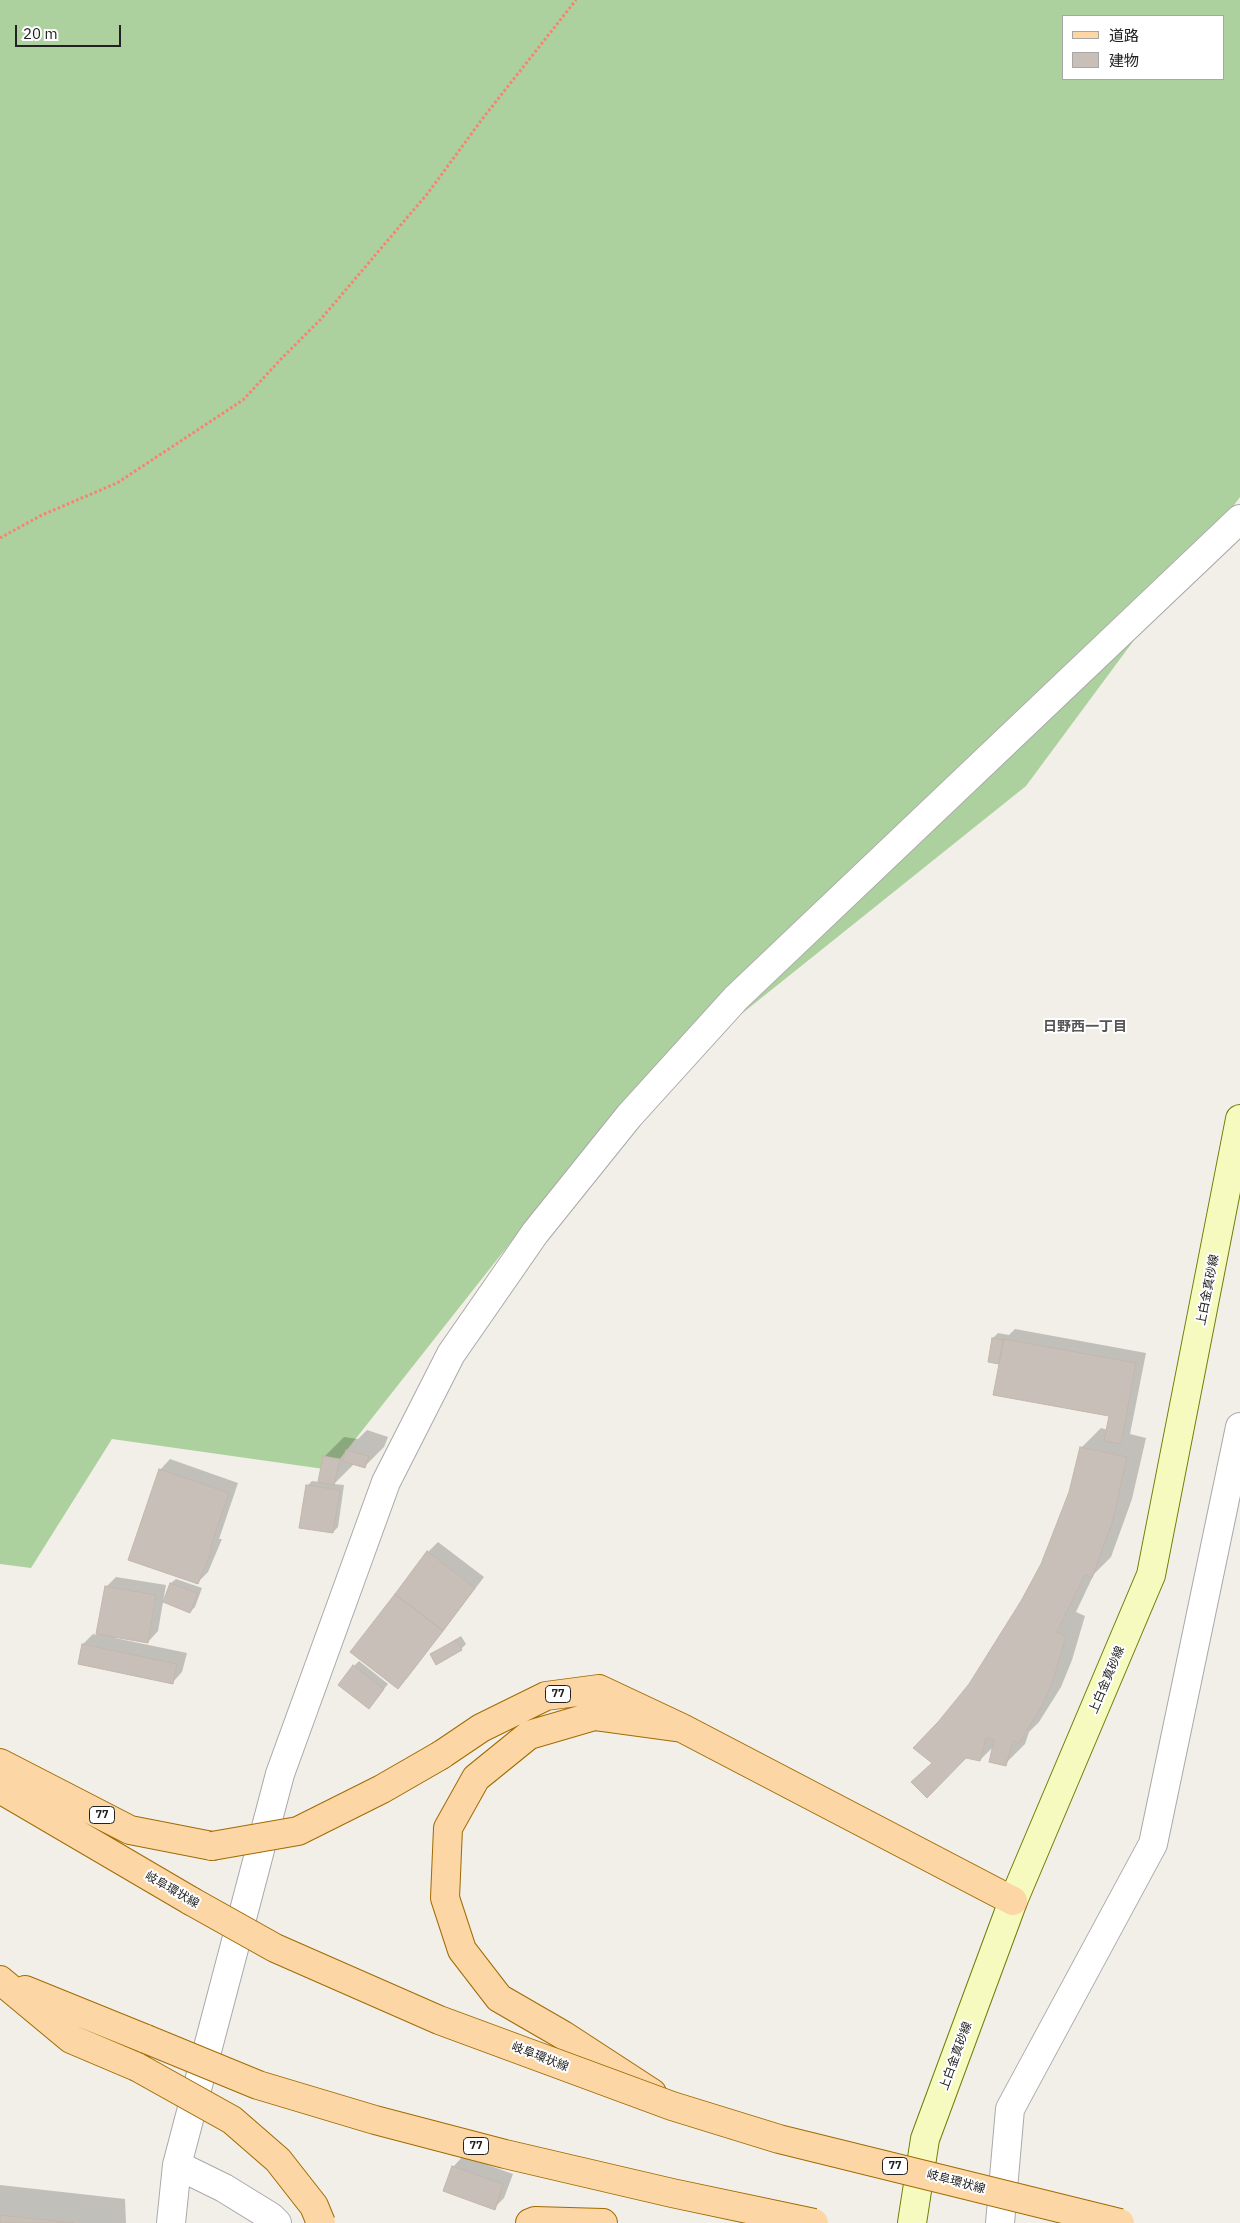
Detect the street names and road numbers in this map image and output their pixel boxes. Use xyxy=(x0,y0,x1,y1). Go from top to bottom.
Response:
street label: 上白金真砂線 xyxy=(1194,1253,1222,1327)
street label: 上白金真砂線 xyxy=(1086,1644,1128,1716)
road number: 77 xyxy=(546,1686,570,1702)
road number: 77 xyxy=(90,1806,114,1824)
street label: 岐阜環状線 xyxy=(142,1869,202,1911)
street label: 上白金真砂線 xyxy=(937,2020,975,2092)
street label: 岐阜環状線 xyxy=(509,2040,571,2074)
road number: 77 xyxy=(464,2138,488,2154)
road number: 77 xyxy=(882,2158,908,2174)
street label: 岐阜環状線 xyxy=(925,2167,987,2197)

